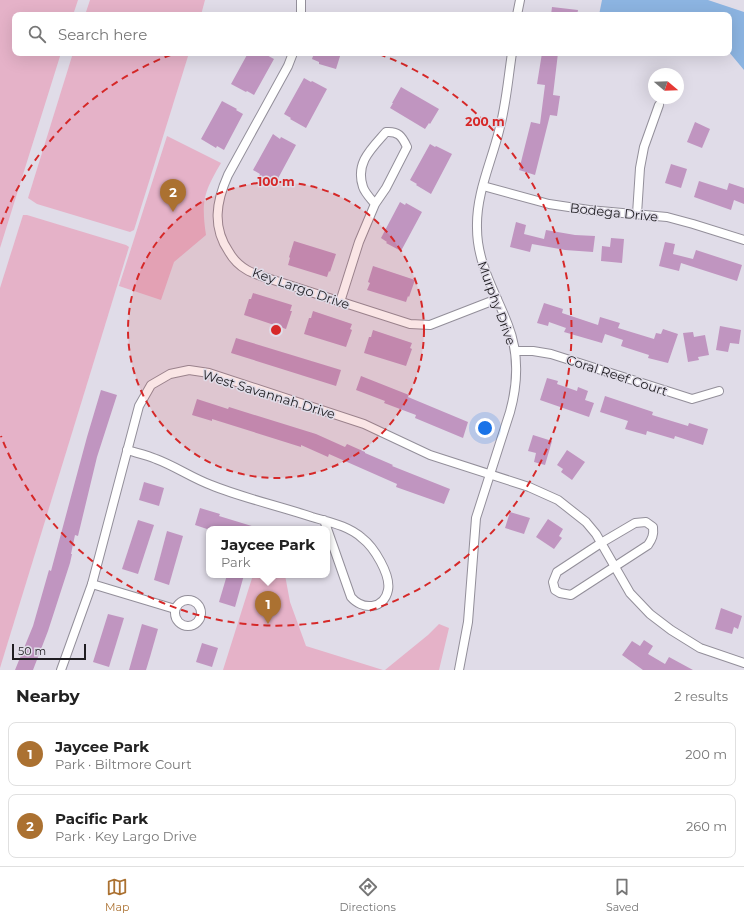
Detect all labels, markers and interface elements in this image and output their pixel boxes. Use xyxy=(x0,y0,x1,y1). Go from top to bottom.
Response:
search box xyxy=(12,12,732,56)
icon: search xyxy=(26,23,48,45)
text: Search here xyxy=(58,25,147,44)
north arrow xyxy=(648,68,684,104)
text: 200 m xyxy=(465,114,505,129)
text: 100 m xyxy=(258,174,294,189)
pin: 2 xyxy=(160,179,186,212)
street label: Bodega Drive xyxy=(569,199,659,225)
street label: Murphy Drive xyxy=(474,259,520,347)
street label: Key Largo Drive xyxy=(250,264,352,312)
centre of rings xyxy=(269,323,283,337)
street label: Coral Reef Court xyxy=(564,351,670,399)
street label: West Savannah Drive xyxy=(201,366,338,422)
your location xyxy=(475,418,495,438)
popup xyxy=(206,526,330,578)
text: Jaycee Park xyxy=(221,535,315,554)
text: Park xyxy=(221,554,251,570)
pin: 1 xyxy=(255,591,281,624)
scale bar xyxy=(12,642,86,661)
text: 50 m xyxy=(18,644,46,658)
text: Nearby xyxy=(16,686,80,706)
text: 2 results xyxy=(674,688,728,704)
text: Jaycee Park xyxy=(55,737,149,756)
text: 1 xyxy=(27,746,33,762)
text: 200 m xyxy=(685,746,727,762)
text: Park · Biltmore Court xyxy=(55,756,192,772)
text: Pacific Park xyxy=(55,809,148,828)
text: 2 xyxy=(26,818,34,834)
text: 260 m xyxy=(686,818,727,834)
text: Park · Key Largo Drive xyxy=(55,828,197,844)
tab: Map xyxy=(105,876,129,914)
tab: Directions xyxy=(340,876,396,914)
tab: Saved xyxy=(606,876,639,914)

